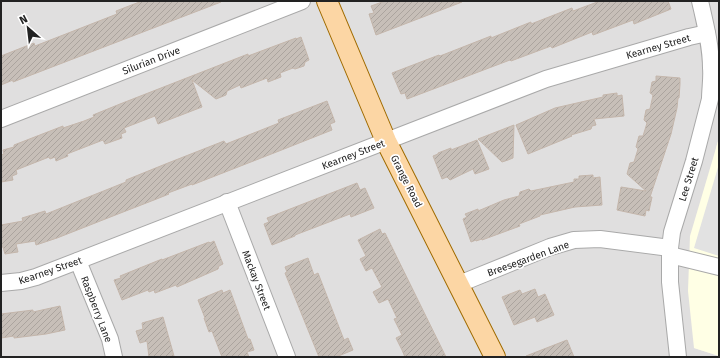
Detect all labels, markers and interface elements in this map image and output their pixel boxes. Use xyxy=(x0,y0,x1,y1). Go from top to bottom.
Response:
north arrow xyxy=(8,8,48,48)
text: N xyxy=(17,12,30,27)
street label: Kearney Street xyxy=(625,32,692,62)
street label: Silurian Drive xyxy=(121,44,182,77)
street label: Kearney Street xyxy=(320,137,387,172)
street label: Grange Road xyxy=(388,153,424,210)
street label: Lee Street xyxy=(677,155,701,203)
street label: Breesegarden Lane xyxy=(486,239,571,279)
street label: Mackay Street xyxy=(239,249,273,312)
street label: Kearney Street xyxy=(17,254,84,287)
street label: Raspberry Lane xyxy=(78,274,114,344)

